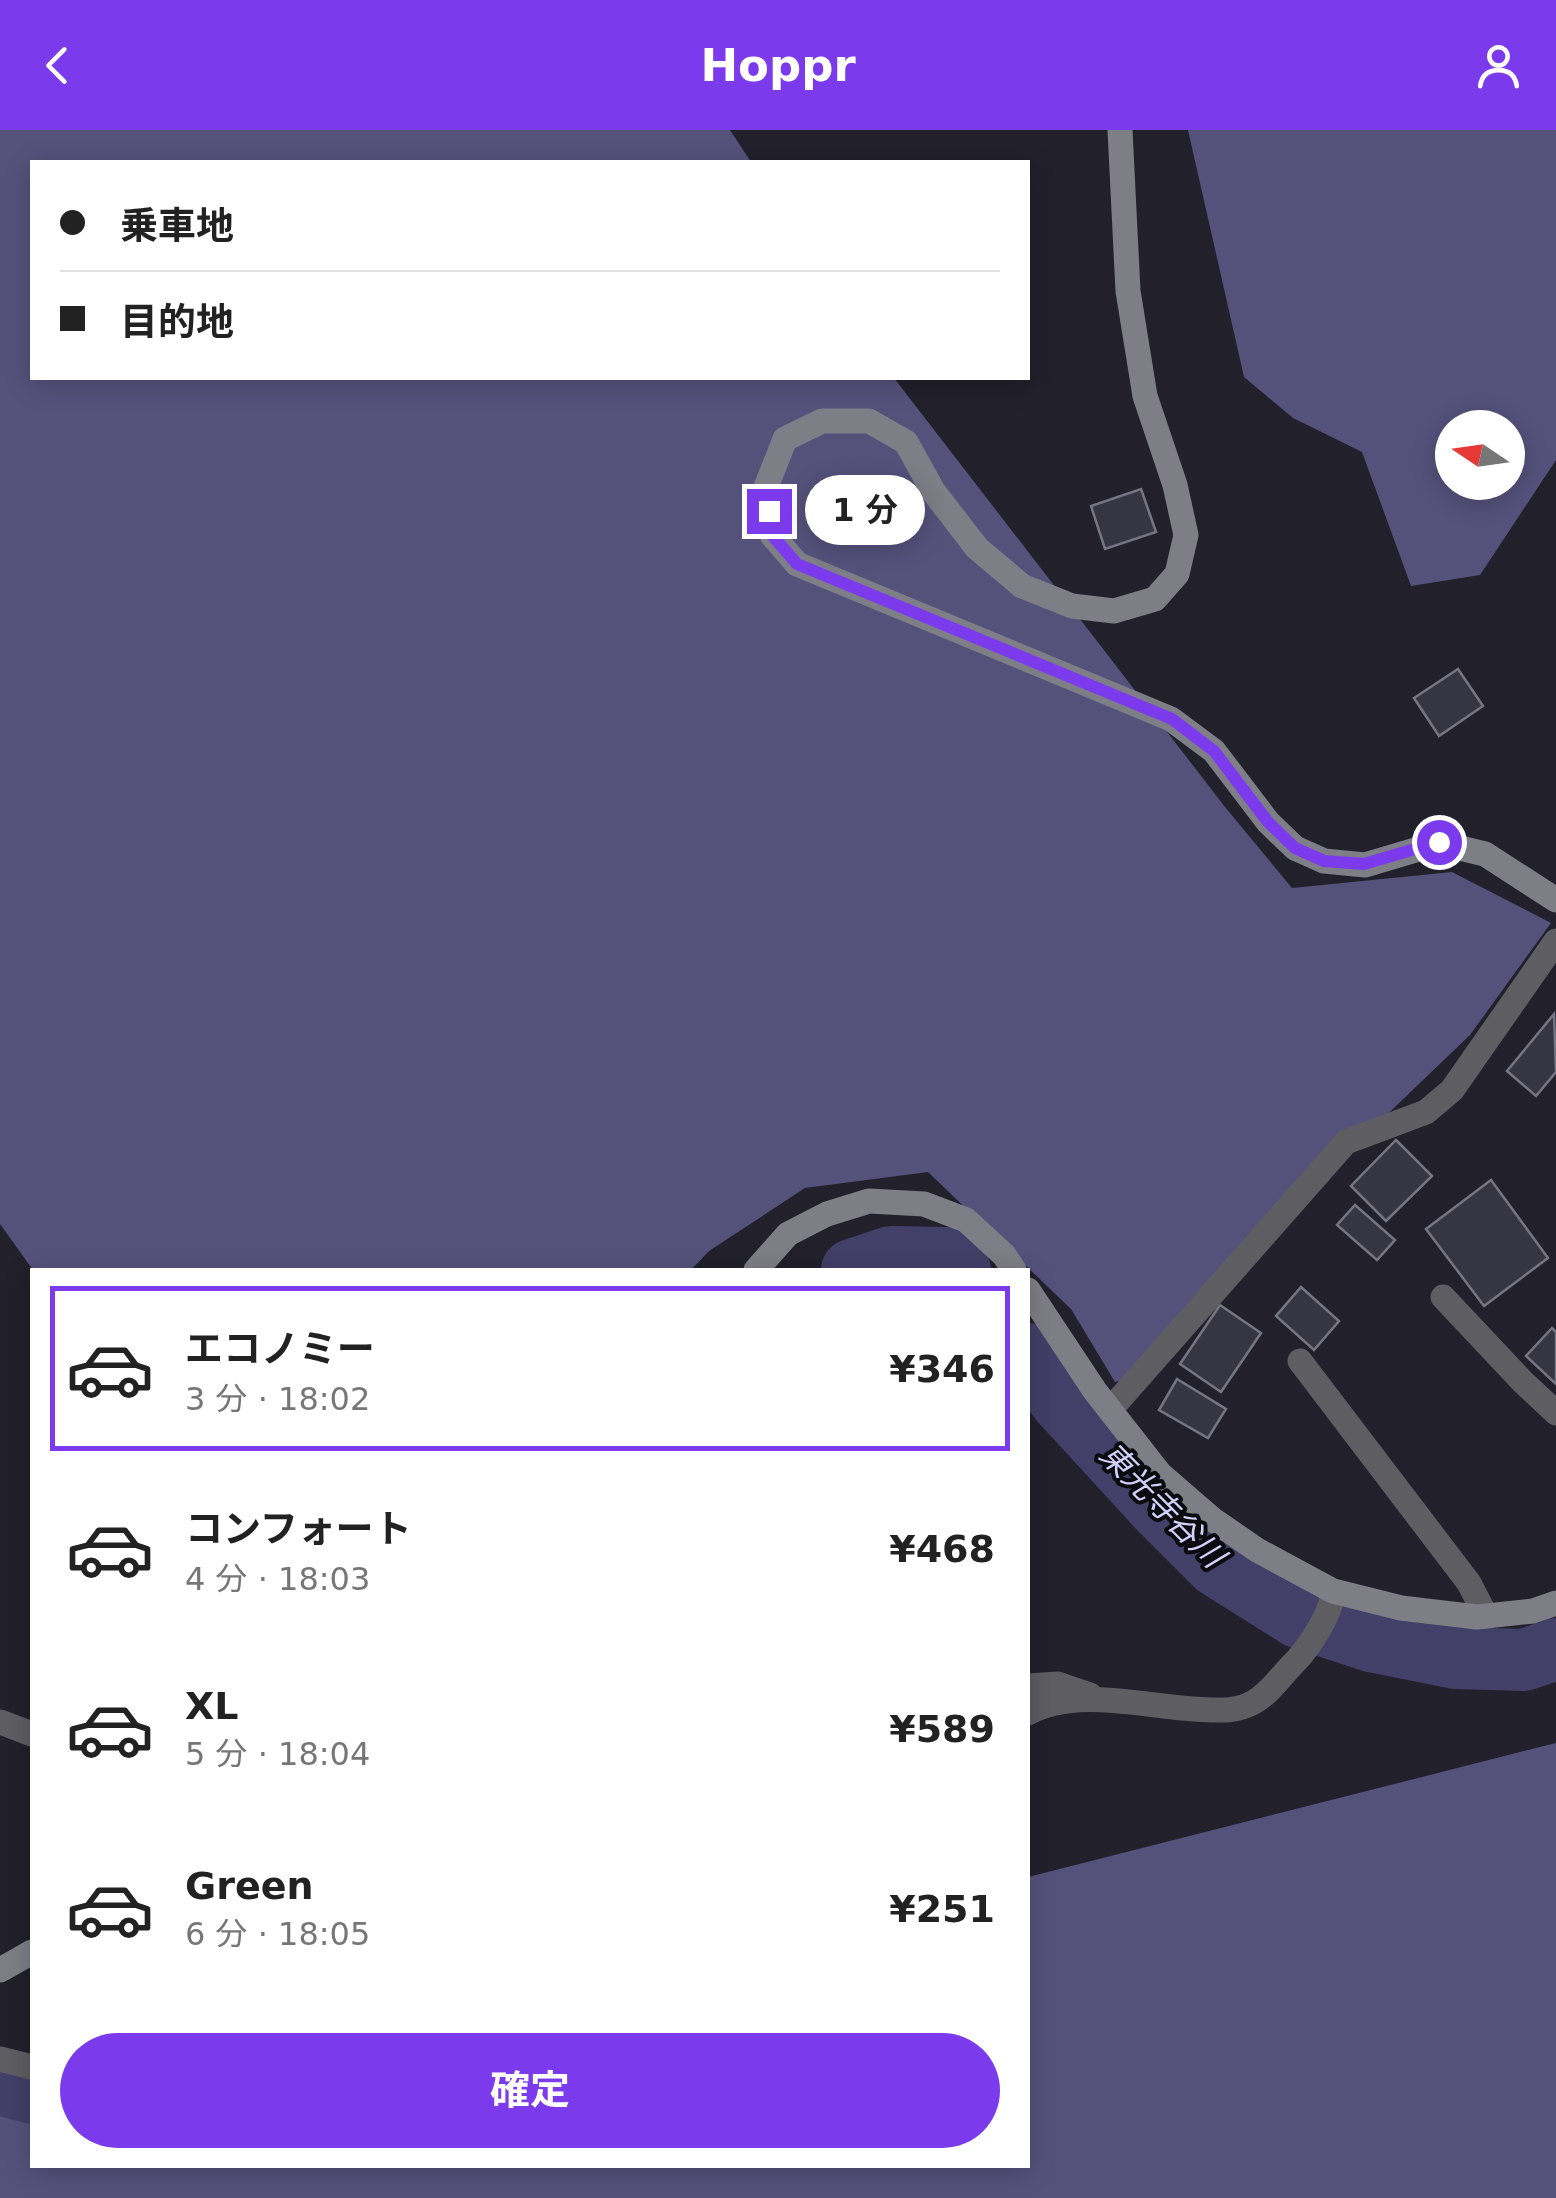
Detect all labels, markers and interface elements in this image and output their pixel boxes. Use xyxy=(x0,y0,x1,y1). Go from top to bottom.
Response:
icon: back xyxy=(30,38,85,93)
icon: person xyxy=(1471,38,1526,93)
text: Hoppr xyxy=(700,39,856,92)
text: 乗車地 xyxy=(120,204,234,248)
text: 目的地 xyxy=(120,300,234,344)
north arrow xyxy=(1435,410,1525,500)
map controls xyxy=(1435,410,1525,500)
callout: 1 分 xyxy=(804,476,924,546)
route end xyxy=(747,489,792,534)
text: 1 分 xyxy=(832,491,898,529)
route start xyxy=(1417,820,1462,865)
icon: car xyxy=(65,1324,155,1414)
text: エコノミー xyxy=(185,1327,375,1371)
text: ¥346 xyxy=(889,1347,995,1391)
text: 3 分 · 18:02 xyxy=(185,1380,370,1418)
water label: 東光寺谷川 xyxy=(1092,1435,1234,1577)
icon: car xyxy=(65,1504,155,1594)
text: コンフォート xyxy=(185,1507,412,1551)
text: ¥468 xyxy=(889,1527,995,1571)
text: 4 分 · 18:03 xyxy=(185,1560,370,1598)
icon: car xyxy=(65,1684,155,1774)
text: XL xyxy=(185,1684,239,1728)
text: ¥589 xyxy=(889,1707,995,1751)
text: 5 分 · 18:04 xyxy=(185,1735,370,1773)
icon: car xyxy=(65,1864,155,1954)
text: Green xyxy=(185,1864,314,1908)
text: ¥251 xyxy=(889,1887,995,1931)
text: 6 分 · 18:05 xyxy=(185,1915,370,1953)
button: 確定 xyxy=(60,2033,1000,2148)

